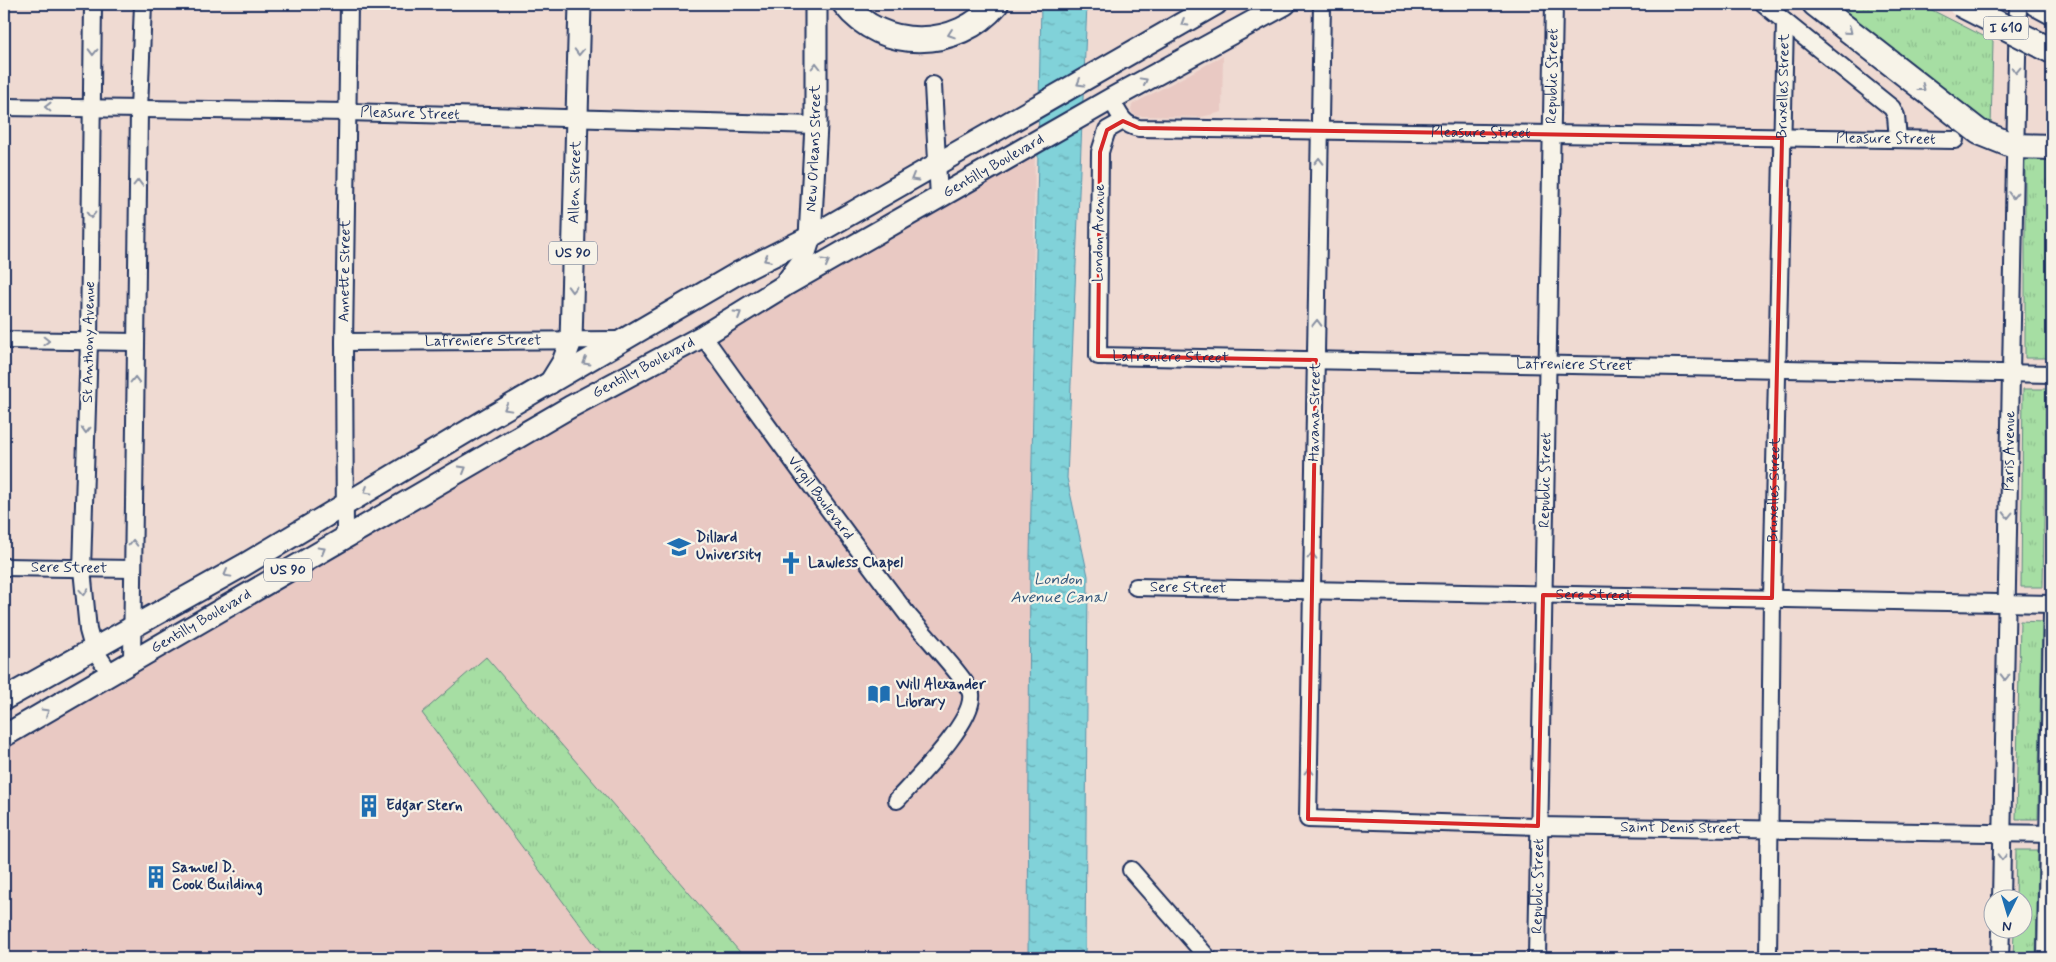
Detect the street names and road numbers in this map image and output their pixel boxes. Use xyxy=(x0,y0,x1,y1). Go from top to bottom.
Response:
road number: I 610 xyxy=(1984,16,2028,40)
street label: Republic Street xyxy=(1542,28,1564,124)
street label: Bruxelles Street xyxy=(1772,33,1795,139)
street label: New Orleans Street xyxy=(801,84,826,213)
street label: Pleasure Street xyxy=(360,102,460,125)
street label: Pleasure Street xyxy=(1431,122,1531,144)
street label: Pleasure Street xyxy=(1836,128,1936,150)
street label: Gentilly Boulevard xyxy=(939,129,1048,203)
street label: Allen Street xyxy=(564,140,586,224)
street label: London Avenue xyxy=(1088,184,1110,282)
street label: Annette Street xyxy=(334,219,356,322)
road number: US 90 xyxy=(549,242,597,264)
street label: St Anthony Avenue xyxy=(78,281,100,403)
street label: Lafreniere Street xyxy=(425,331,541,351)
street label: Gentilly Boulevard xyxy=(589,332,698,403)
street label: Lafreniere Street xyxy=(1112,346,1229,368)
street label: Lafreniere Street xyxy=(1516,354,1633,376)
street label: Havana Street xyxy=(1304,362,1326,462)
street label: Paris Avenue xyxy=(1999,411,2020,492)
street label: Republic Street xyxy=(1535,432,1556,528)
street label: Bruxelles Street xyxy=(1763,437,1786,543)
street label: Virgil Boulevard xyxy=(783,452,858,544)
street label: Sere Street xyxy=(31,557,107,579)
road number: US 90 xyxy=(264,558,312,582)
street label: Sere Street xyxy=(1150,577,1226,599)
street label: Gentilly Boulevard xyxy=(147,584,255,659)
street label: Sere Street xyxy=(1555,585,1632,606)
street label: Saint Denis Street xyxy=(1620,817,1742,839)
street label: Republic Street xyxy=(1527,838,1549,934)

